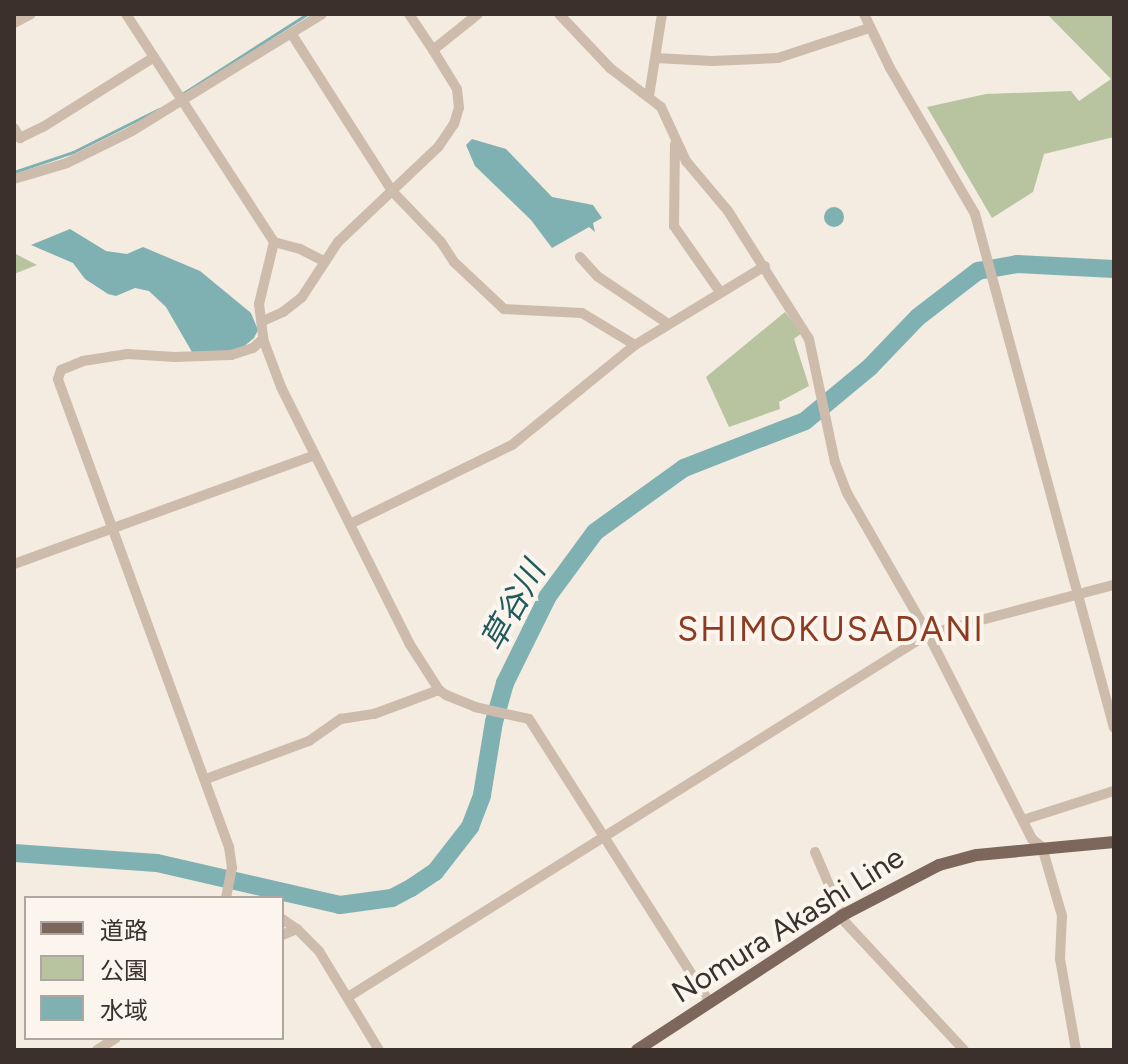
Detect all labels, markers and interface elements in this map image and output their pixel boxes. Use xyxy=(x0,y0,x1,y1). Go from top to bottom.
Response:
water label: 草谷川 xyxy=(473,555,553,657)
district label: SHIMOKUSADANI xyxy=(677,610,985,650)
street label: Nomura Akashi Line xyxy=(666,839,910,1011)
legend xyxy=(24,896,284,1040)
text: 道路 xyxy=(100,916,148,945)
text: 公園 xyxy=(100,956,148,985)
text: 水域 xyxy=(100,996,148,1025)

